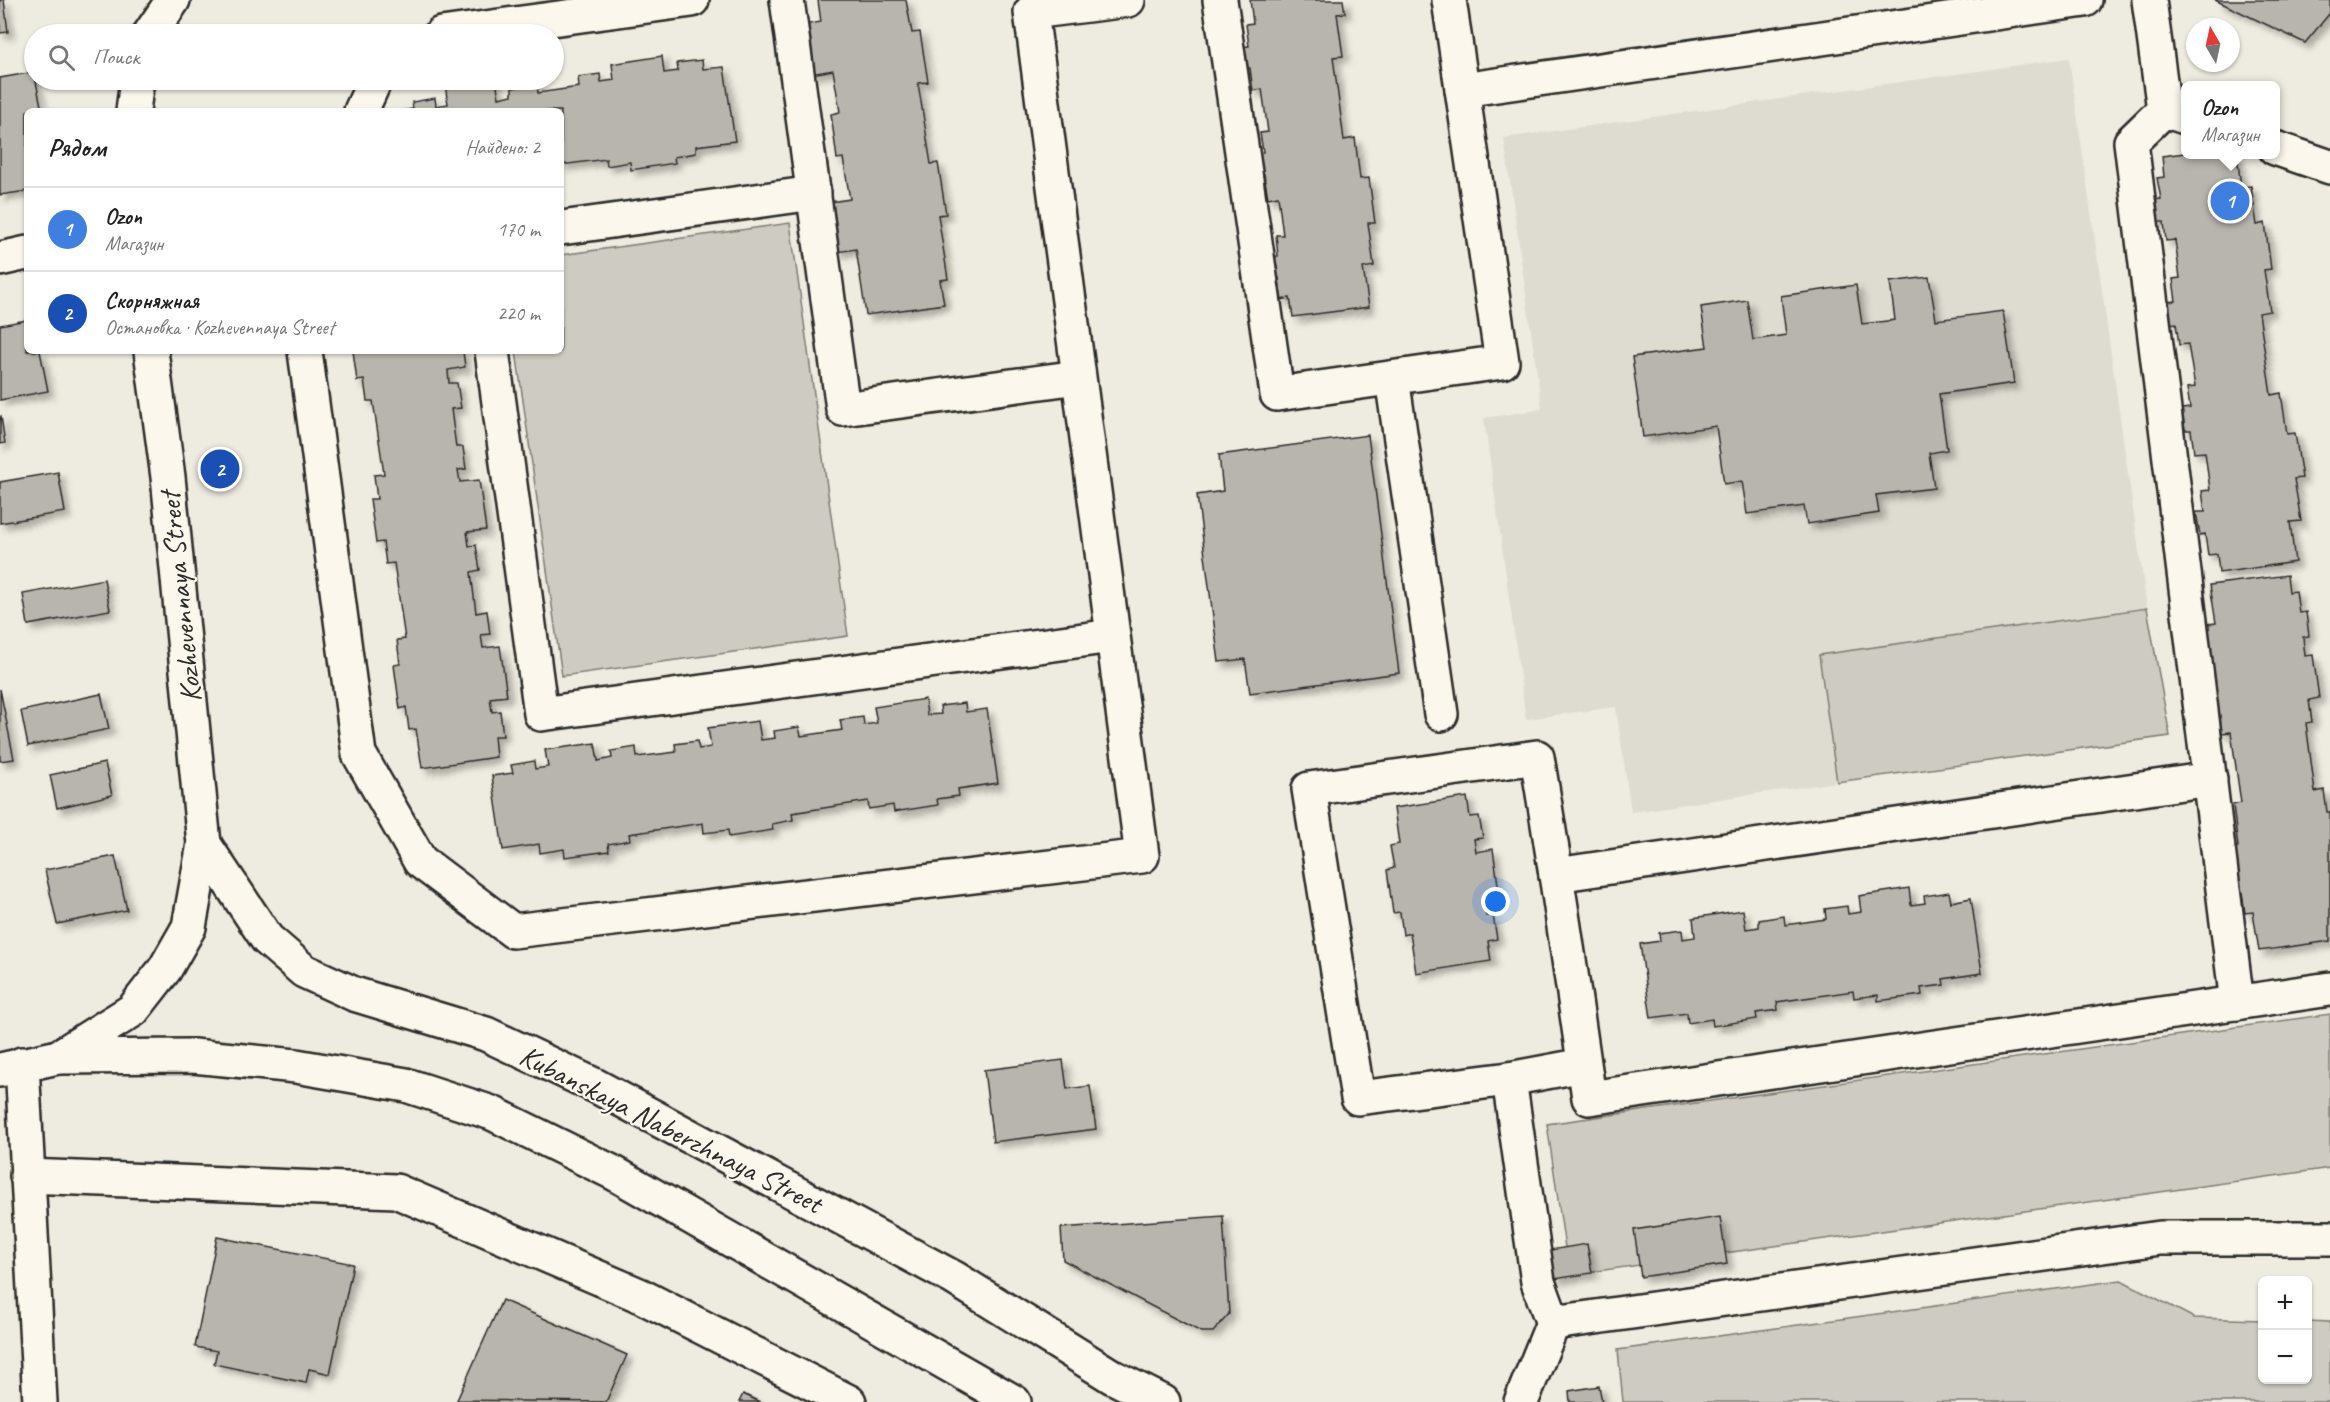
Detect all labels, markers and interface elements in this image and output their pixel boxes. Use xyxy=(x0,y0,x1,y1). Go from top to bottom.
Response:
north arrow xyxy=(2186,18,2240,72)
search box xyxy=(24,24,564,90)
icon: search xyxy=(45,41,78,74)
text: Поиск xyxy=(93,43,139,71)
popup xyxy=(2181,81,2280,159)
text: Ozon xyxy=(2201,94,2238,122)
text: Магазин xyxy=(2201,122,2260,147)
text: Рядом xyxy=(48,131,106,164)
text: Найдено: 2 xyxy=(465,135,540,160)
pin: 1 xyxy=(2210,178,2250,224)
text: Ozon xyxy=(105,203,142,231)
text: 1 xyxy=(63,217,72,242)
text: 170 m xyxy=(497,217,540,242)
text: Магазин xyxy=(105,231,163,256)
text: Скорняжная xyxy=(105,287,199,315)
text: 2 xyxy=(63,301,72,326)
text: 220 m xyxy=(497,301,540,326)
text: Остановка · Kozhevennaya Street xyxy=(105,315,334,340)
pin: 2 xyxy=(200,446,240,492)
street label: Kozhevennaya Street xyxy=(150,486,210,704)
your location xyxy=(1481,887,1510,916)
street label: Kubanskaya Naberzhnaya Street xyxy=(514,1036,831,1223)
map controls xyxy=(2258,1276,2312,1384)
button: + xyxy=(2258,1276,2312,1330)
button: − xyxy=(2258,1330,2312,1384)

